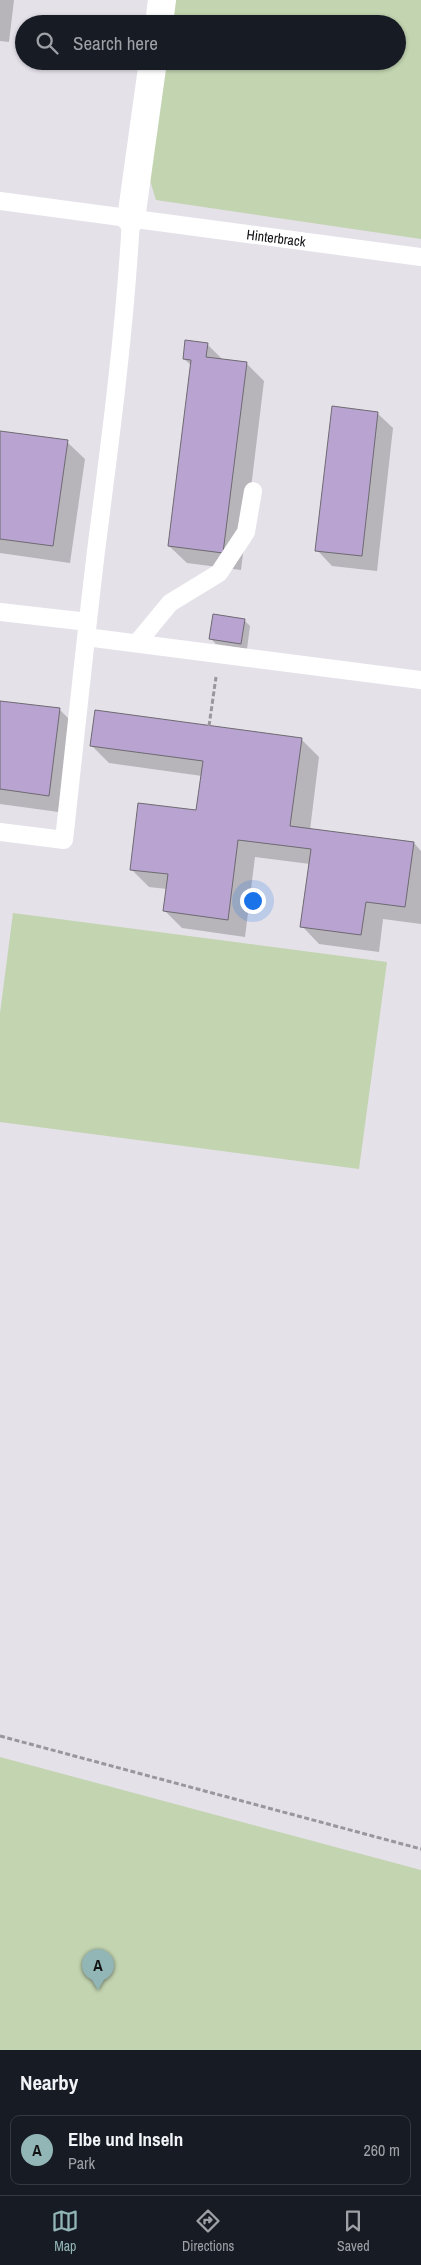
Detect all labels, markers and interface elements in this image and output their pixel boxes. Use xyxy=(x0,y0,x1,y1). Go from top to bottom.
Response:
search box xyxy=(15,15,406,70)
icon: search xyxy=(33,29,61,57)
text: Search here xyxy=(73,30,158,56)
street label: Hinterbrack xyxy=(245,225,307,251)
your location xyxy=(240,888,266,914)
pin: A xyxy=(82,1949,114,1990)
text: Nearby xyxy=(20,2068,78,2097)
text: Elbe und Inseln xyxy=(68,2126,183,2152)
text: A xyxy=(32,2139,42,2161)
text: 260 m xyxy=(364,2139,400,2161)
text: Park xyxy=(68,2152,95,2174)
tab: Map xyxy=(51,2207,79,2255)
tab: Directions xyxy=(182,2207,234,2255)
tab: Saved xyxy=(337,2207,370,2255)

